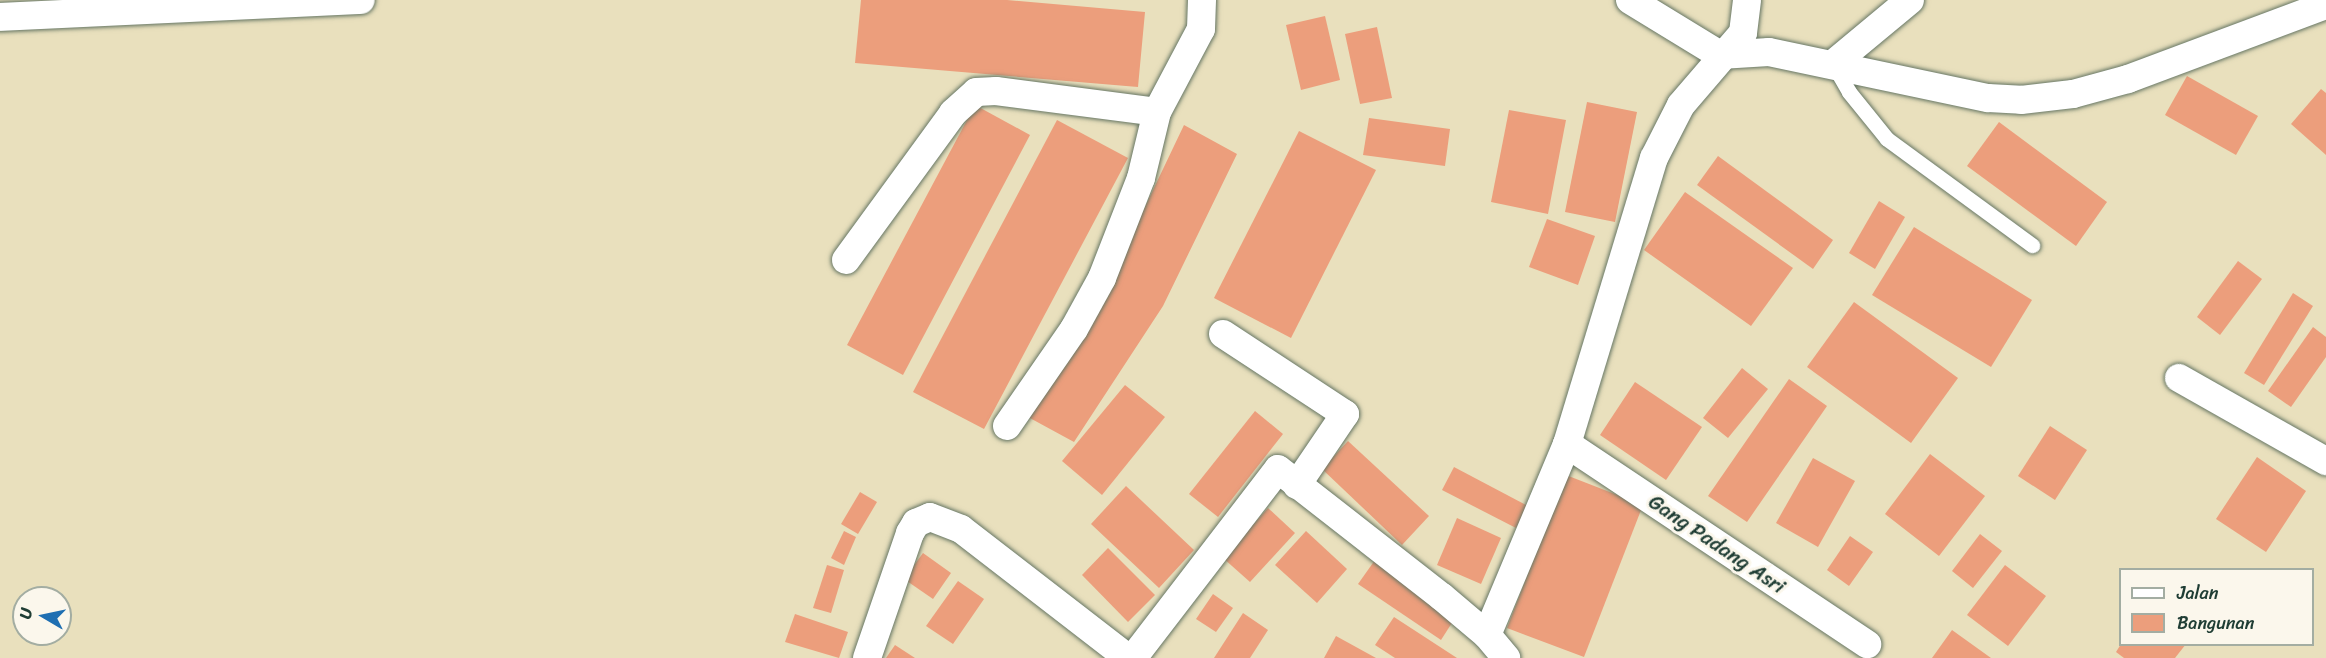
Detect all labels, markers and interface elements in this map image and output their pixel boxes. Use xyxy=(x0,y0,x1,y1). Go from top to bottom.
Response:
street label: Gang Padang Asri xyxy=(1643,489,1791,599)
legend xyxy=(2119,568,2314,646)
text: Jalan xyxy=(2177,577,2218,609)
north arrow xyxy=(12,586,72,646)
text: U xyxy=(11,606,41,621)
text: Bangunan xyxy=(2177,607,2254,639)

